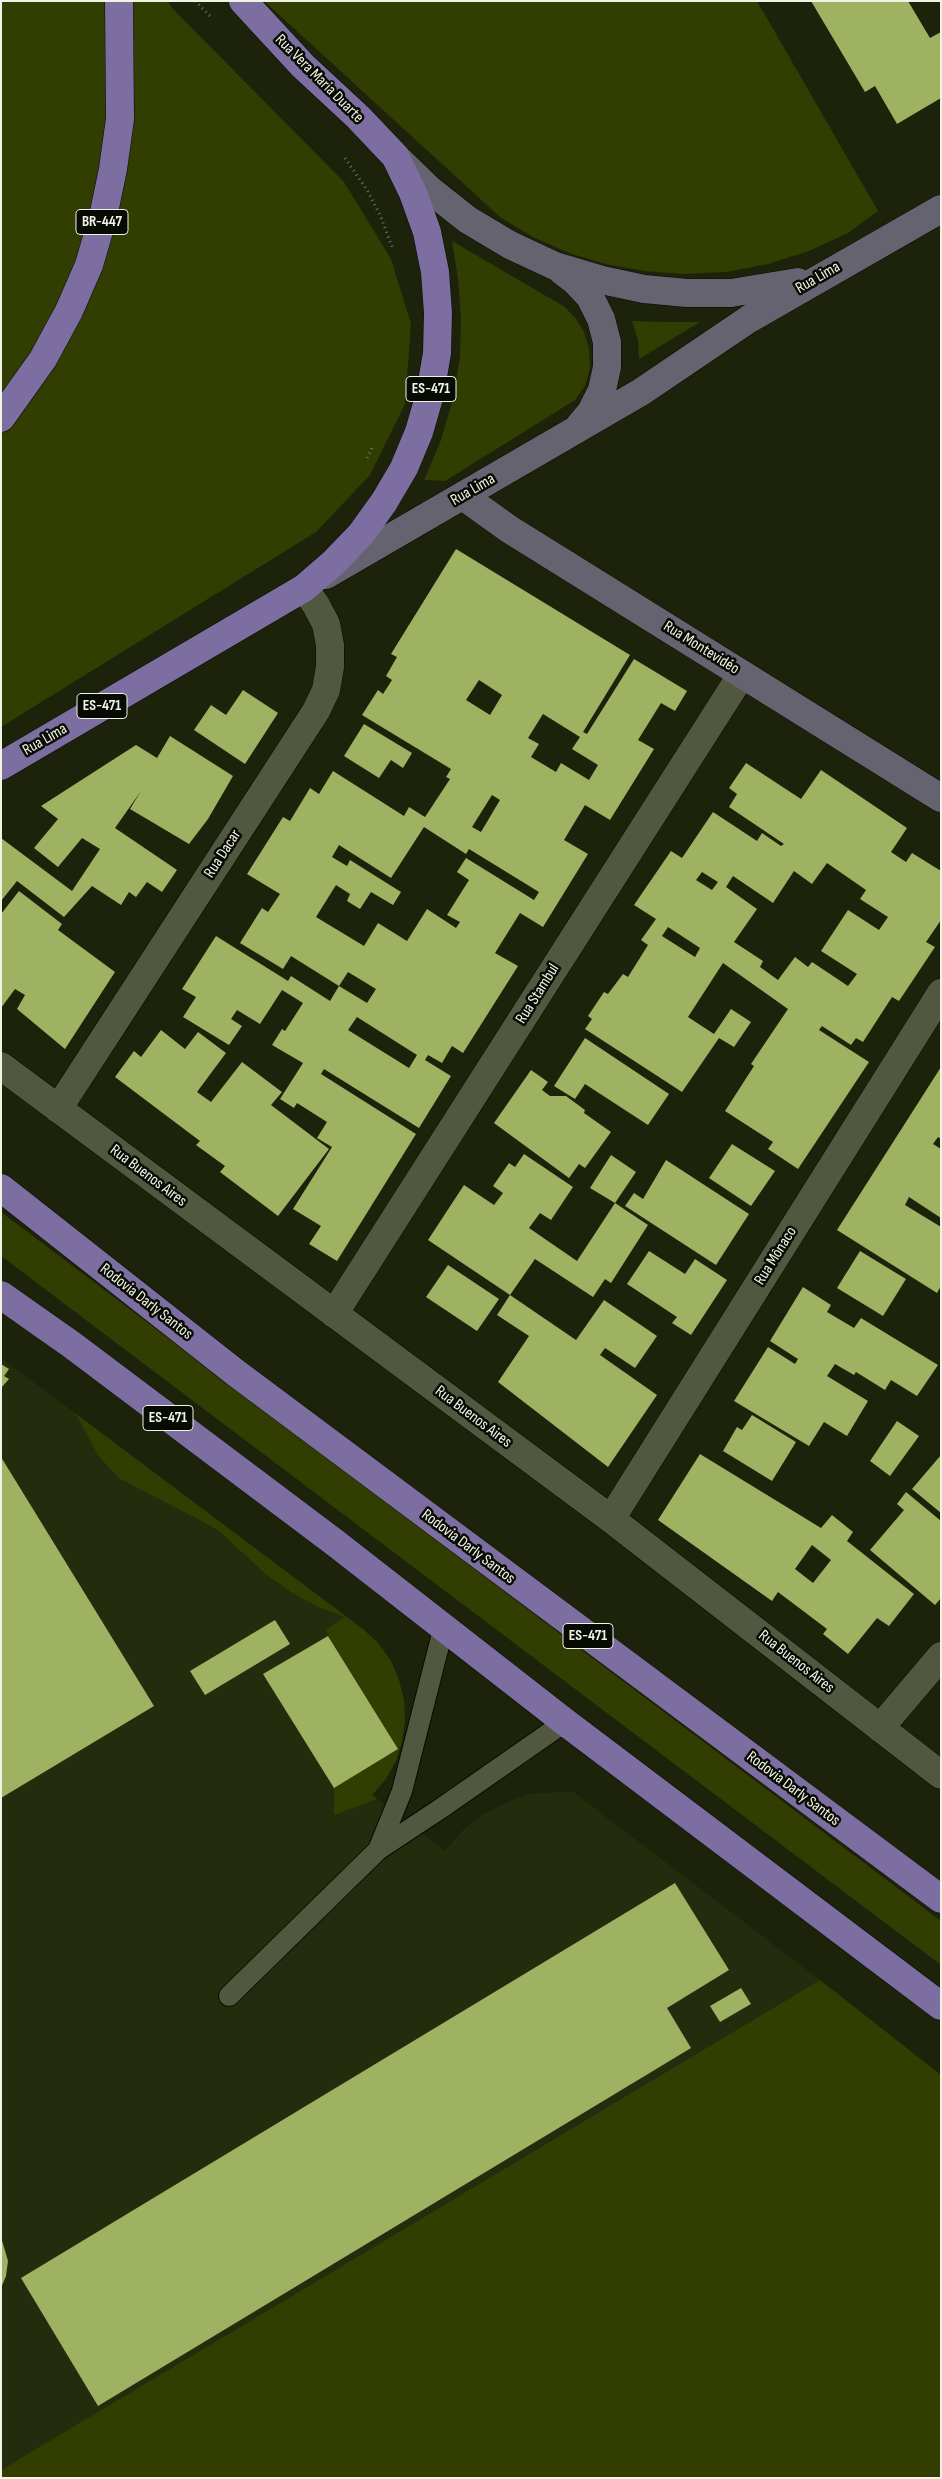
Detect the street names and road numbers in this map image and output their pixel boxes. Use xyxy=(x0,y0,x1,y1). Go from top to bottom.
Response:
street label: Rua Vera Maria Duarte xyxy=(271,31,367,127)
road number: BR-447 xyxy=(76,210,128,234)
street label: Rua Lima xyxy=(792,258,844,298)
road number: ES-471 xyxy=(406,376,456,402)
street label: Rua Lima xyxy=(447,470,499,510)
street label: Rua Montevidéo xyxy=(660,617,742,679)
road number: ES-471 xyxy=(77,694,127,718)
street label: Rua Lima xyxy=(19,720,71,760)
street label: Rua Dacar xyxy=(200,826,246,882)
street label: Rua Stambul xyxy=(512,960,564,1028)
street label: Rua Buenos Aires xyxy=(106,1141,190,1211)
street label: Rua Mônaco xyxy=(751,1223,801,1289)
street label: Rodovia Darly Santos xyxy=(96,1260,196,1344)
street label: Rua Buenos Aires xyxy=(431,1382,515,1452)
road number: ES-471 xyxy=(143,1406,193,1430)
street label: Rodovia Darly Santos xyxy=(417,1506,519,1588)
road number: ES-471 xyxy=(563,1624,613,1648)
street label: Rua Buenos Aires xyxy=(754,1626,838,1698)
street label: Rodovia Darly Santos xyxy=(742,1748,844,1830)

